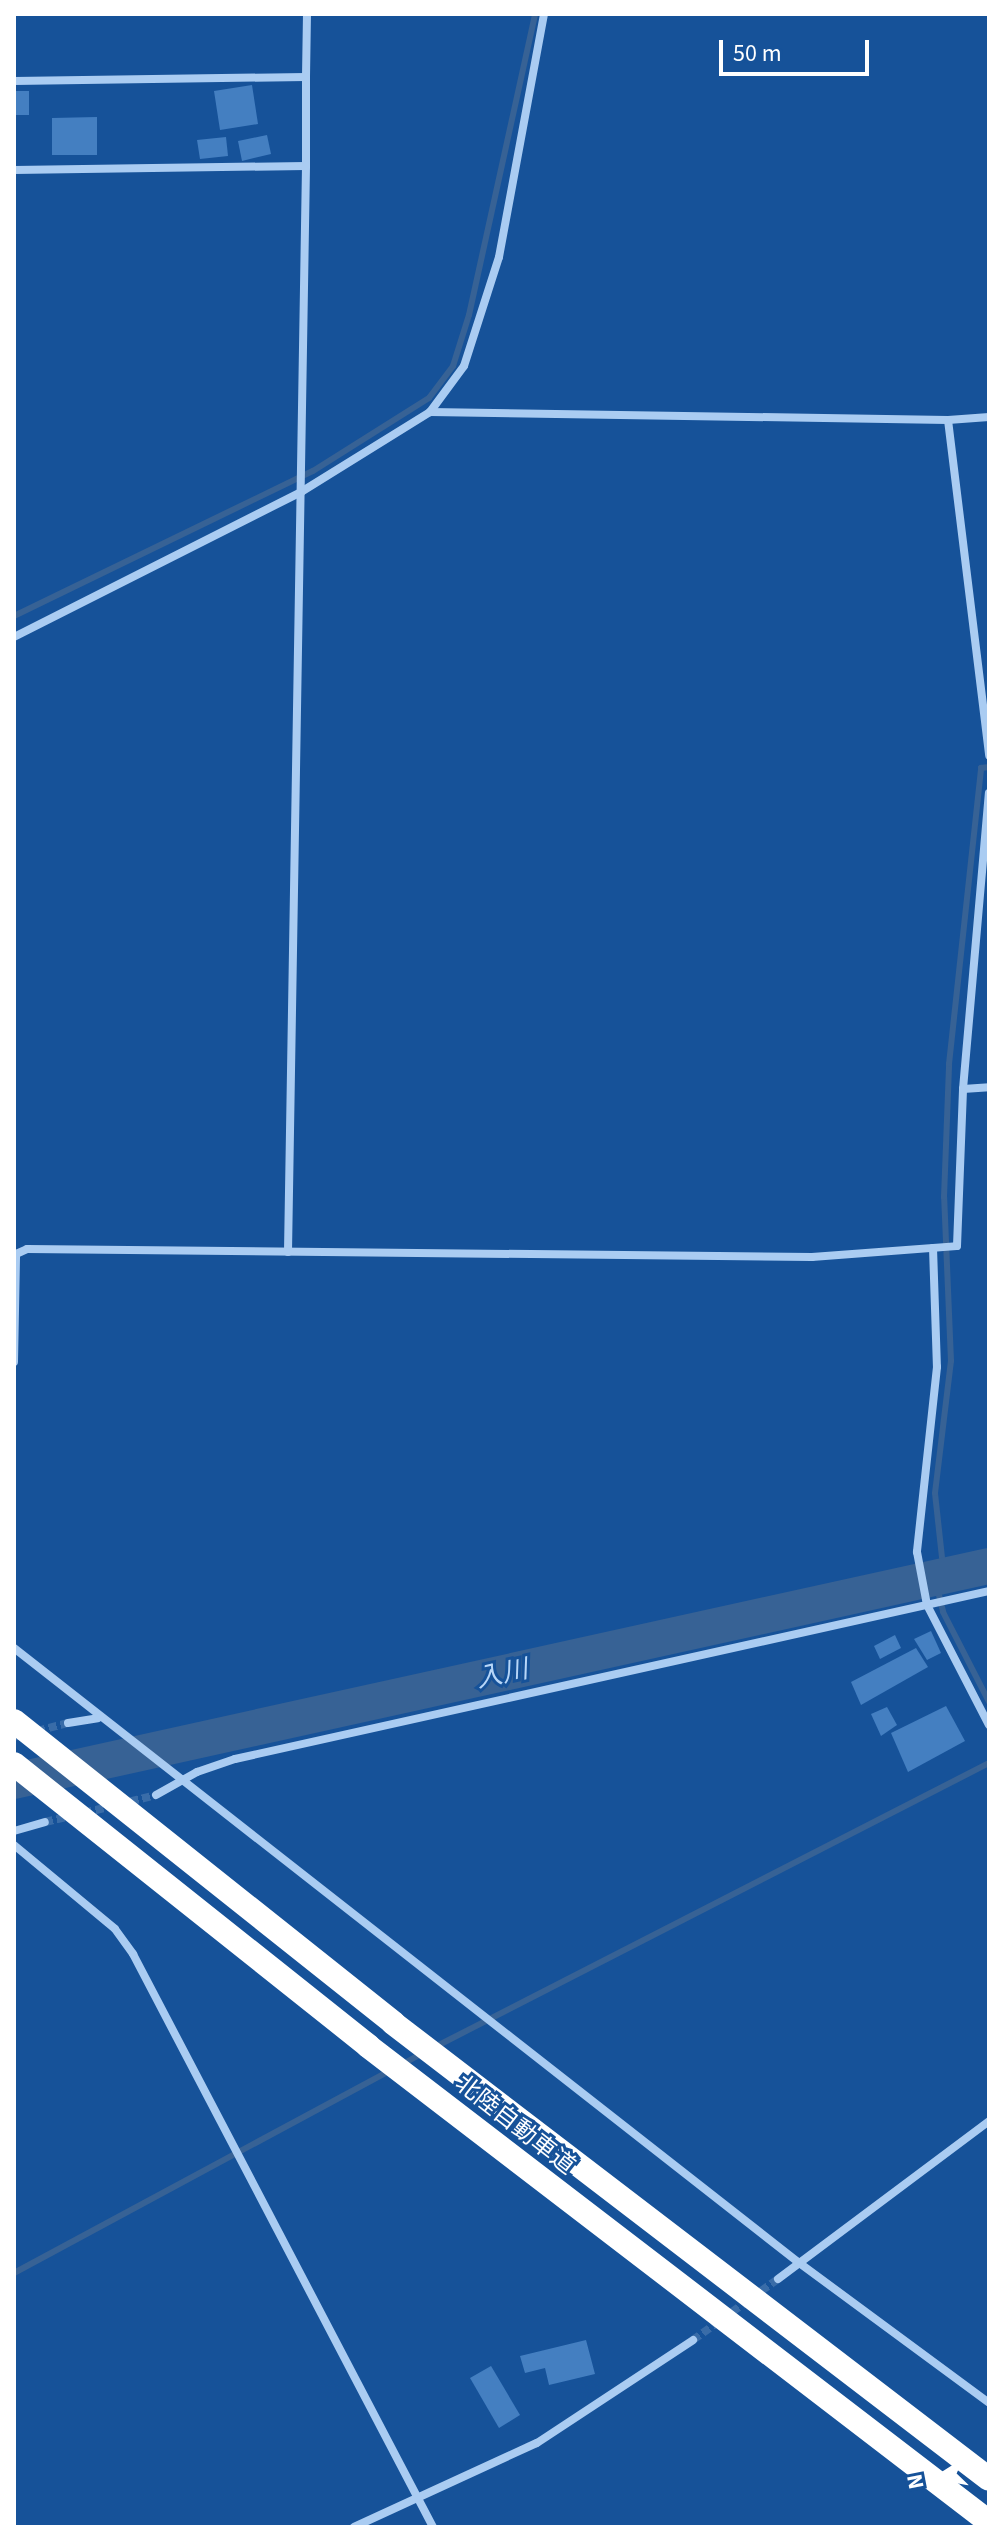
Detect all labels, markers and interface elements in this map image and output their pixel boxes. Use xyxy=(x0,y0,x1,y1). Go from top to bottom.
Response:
scale bar xyxy=(723,24,873,74)
text: 50 m xyxy=(733,36,782,71)
water label: 入川 xyxy=(473,1653,531,1695)
street label: 北陸自動車道 xyxy=(449,2069,581,2181)
north arrow xyxy=(899,2437,979,2517)
text: N xyxy=(898,2471,933,2492)

